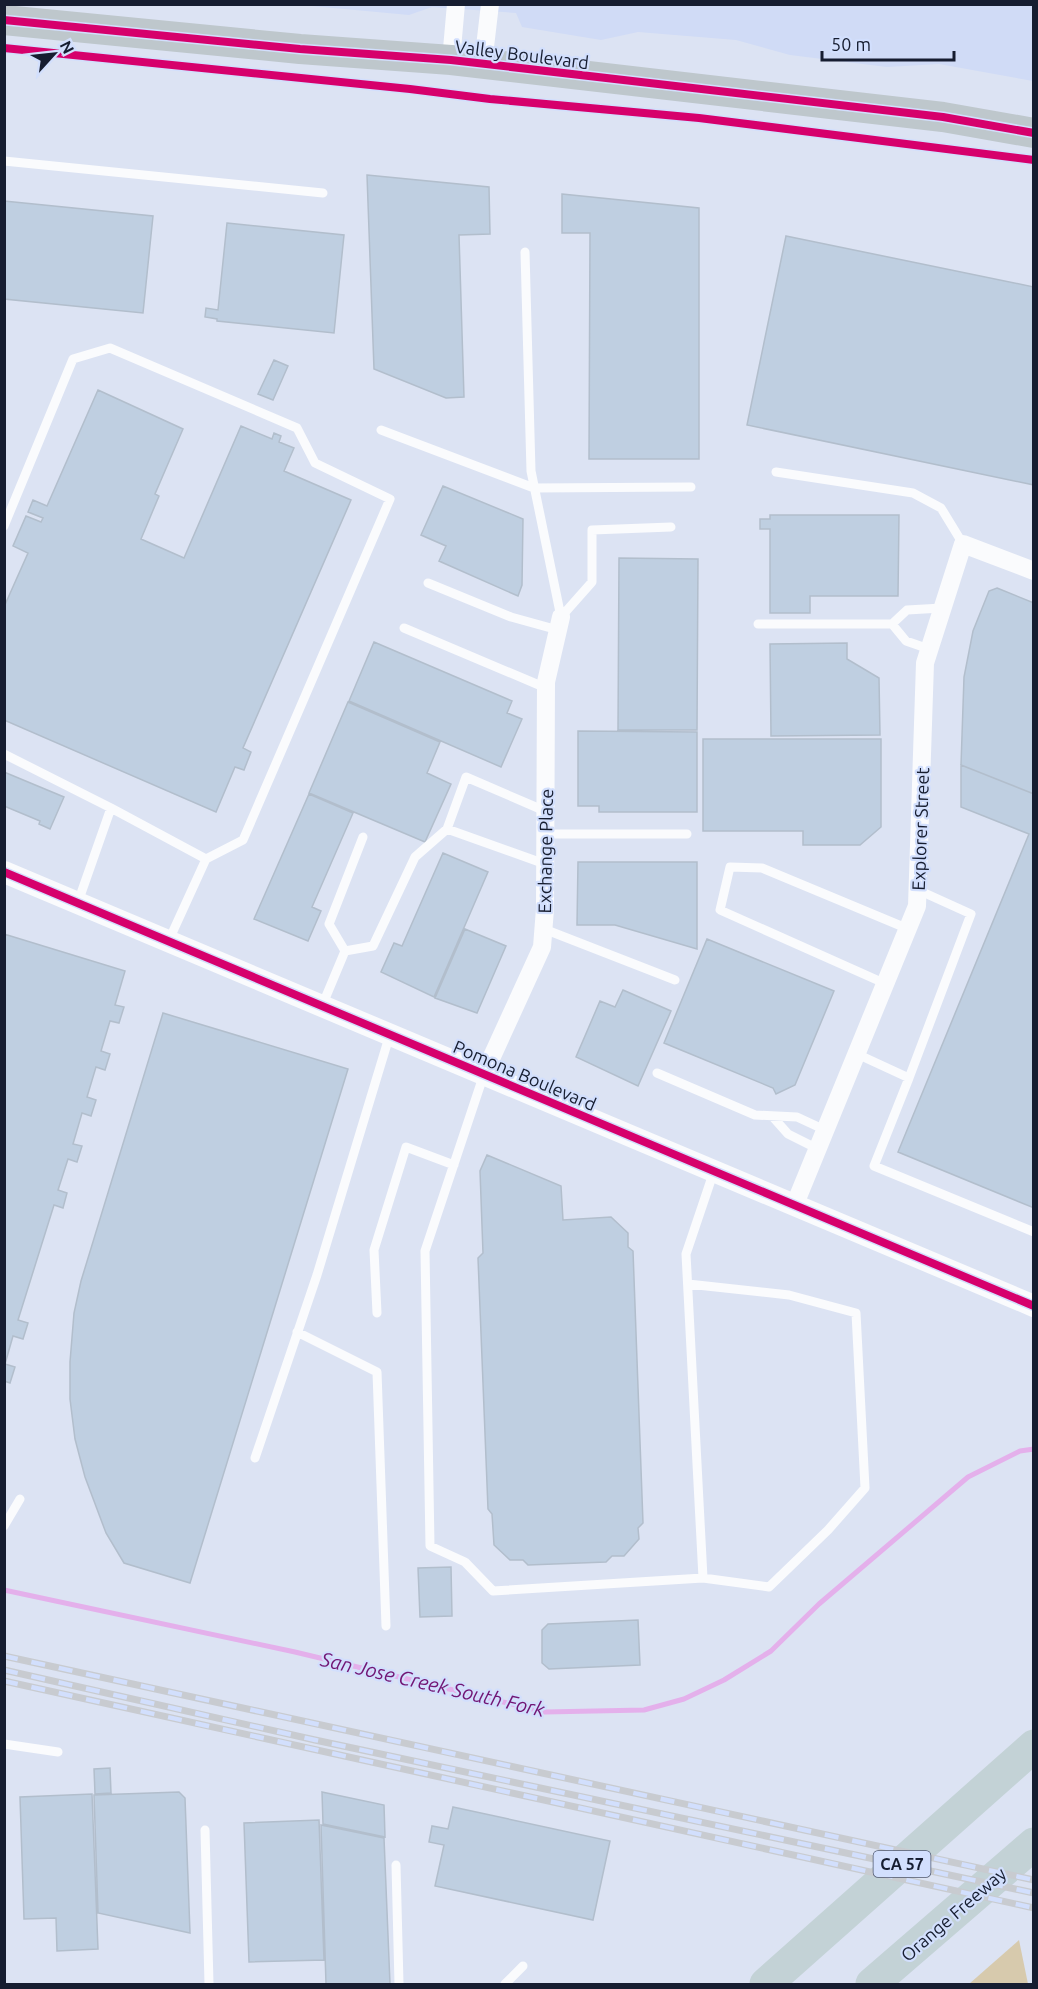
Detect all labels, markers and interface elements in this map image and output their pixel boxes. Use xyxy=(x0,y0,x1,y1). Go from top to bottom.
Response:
north arrow xyxy=(24,24,84,84)
scale bar xyxy=(822,24,954,62)
text: 50 m xyxy=(831,34,871,54)
street label: Valley Boulevard xyxy=(454,36,590,72)
text: N xyxy=(57,38,78,57)
street label: Explorer Street xyxy=(908,767,932,891)
street label: Exchange Place xyxy=(534,788,556,914)
street label: Pomona Boulevard xyxy=(451,1036,599,1114)
water label: San Jose Creek South Fork xyxy=(318,1647,548,1721)
road number: CA 57 xyxy=(874,1851,930,1877)
street label: Orange Freeway xyxy=(896,1863,1010,1965)

